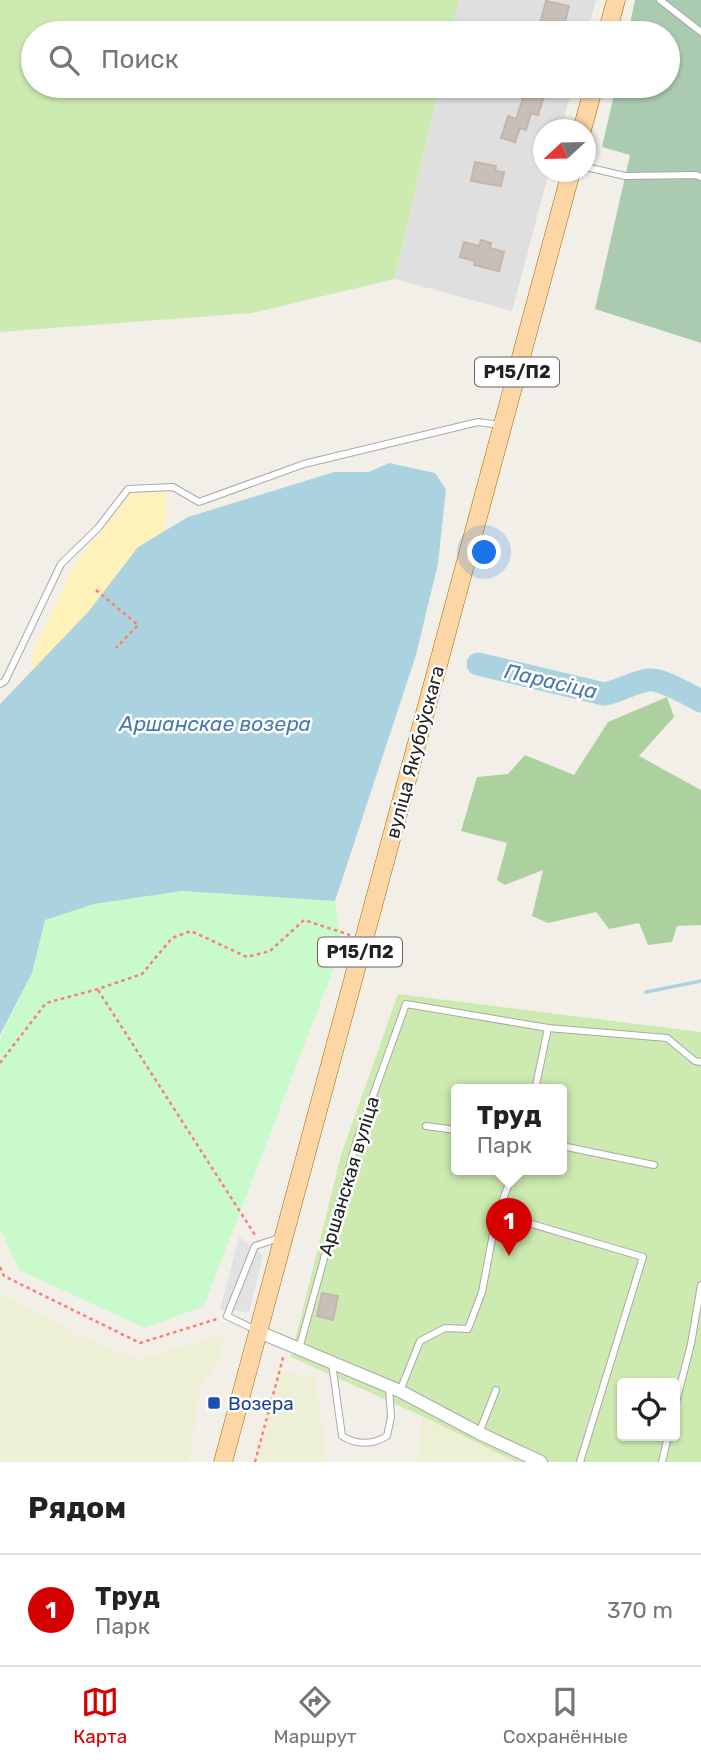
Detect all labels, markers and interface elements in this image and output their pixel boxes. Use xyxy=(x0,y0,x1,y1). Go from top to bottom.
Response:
search box xyxy=(21,21,680,98)
icon: search xyxy=(45,41,83,79)
text: Поиск xyxy=(101,44,179,75)
north arrow xyxy=(533,119,596,182)
road number: Р15/П2 xyxy=(475,358,559,386)
your location xyxy=(467,535,501,569)
water label: Парасіца xyxy=(502,658,600,704)
street label: вуліца Якубоўскага xyxy=(381,663,449,841)
water label: Аршанскае возера xyxy=(118,711,311,736)
road number: Р15/П2 xyxy=(318,937,402,967)
popup xyxy=(451,1084,567,1175)
street label: Аршанская вуліца xyxy=(314,1093,384,1259)
text: Труд xyxy=(477,1100,541,1131)
text: Парк xyxy=(477,1131,532,1159)
pin: 1 xyxy=(486,1198,532,1256)
map controls xyxy=(617,1378,680,1441)
button: locate xyxy=(617,1378,680,1441)
place label: Возера xyxy=(228,1392,294,1415)
marker: Возера xyxy=(206,1395,222,1411)
text: Рядом xyxy=(28,1490,126,1526)
text: Труд xyxy=(95,1581,160,1612)
text: 1 xyxy=(45,1596,57,1624)
text: 370 m xyxy=(607,1596,673,1624)
text: Парк xyxy=(95,1612,150,1640)
tab: Карта xyxy=(73,1683,127,1748)
tab: Маршрут xyxy=(274,1683,357,1748)
tab: Сохранённые xyxy=(503,1683,628,1748)

